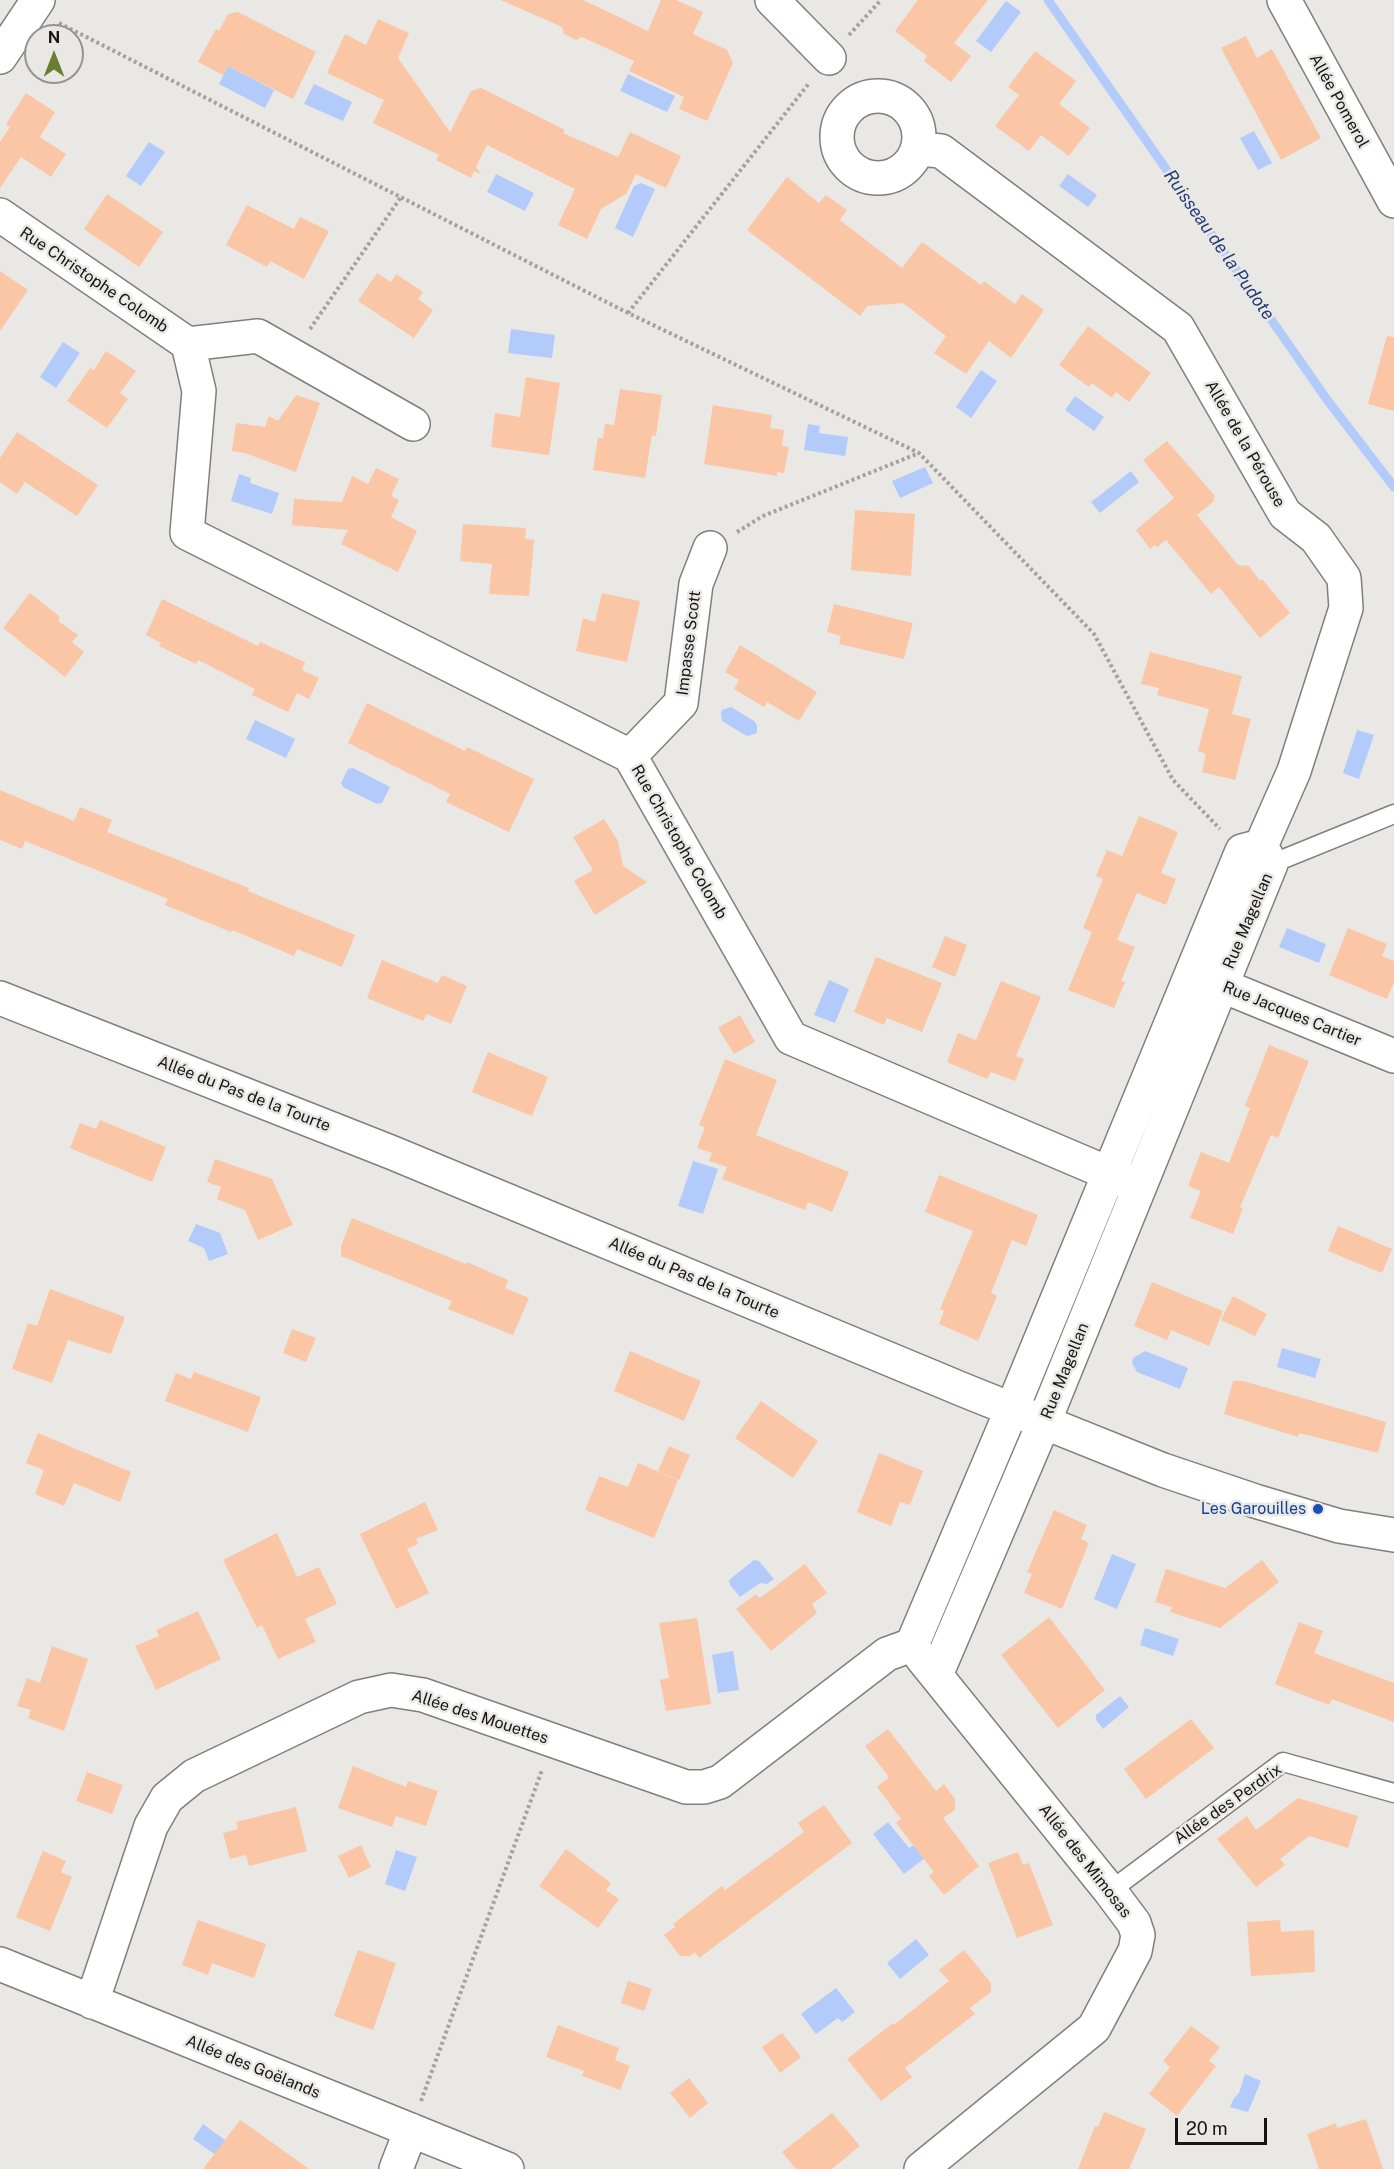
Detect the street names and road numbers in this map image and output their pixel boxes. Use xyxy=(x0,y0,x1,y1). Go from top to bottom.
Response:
street label: Allée Pomerol xyxy=(1305,51,1373,151)
street label: Rue Christophe Colomb xyxy=(16,223,172,337)
street label: Allée de la Pérouse xyxy=(1201,377,1289,511)
street label: Impasse Scott xyxy=(673,590,705,696)
street label: Rue Christophe Colomb xyxy=(627,761,731,923)
street label: Rue Magellan xyxy=(1219,870,1277,972)
street label: Rue Jacques Cartier xyxy=(1220,977,1364,1051)
street label: Allée du Pas de la Tourte xyxy=(155,1052,333,1136)
street label: Allée du Pas de la Tourte xyxy=(606,1233,782,1323)
street label: Rue Magellan xyxy=(1037,1320,1093,1422)
street label: Allée des Mouettes xyxy=(409,1686,551,1748)
street label: Allée des Perdrix xyxy=(1170,1760,1286,1848)
street label: Allée des Mimosas xyxy=(1035,1800,1135,1922)
street label: Allée des Goëlands xyxy=(183,2031,323,2103)

